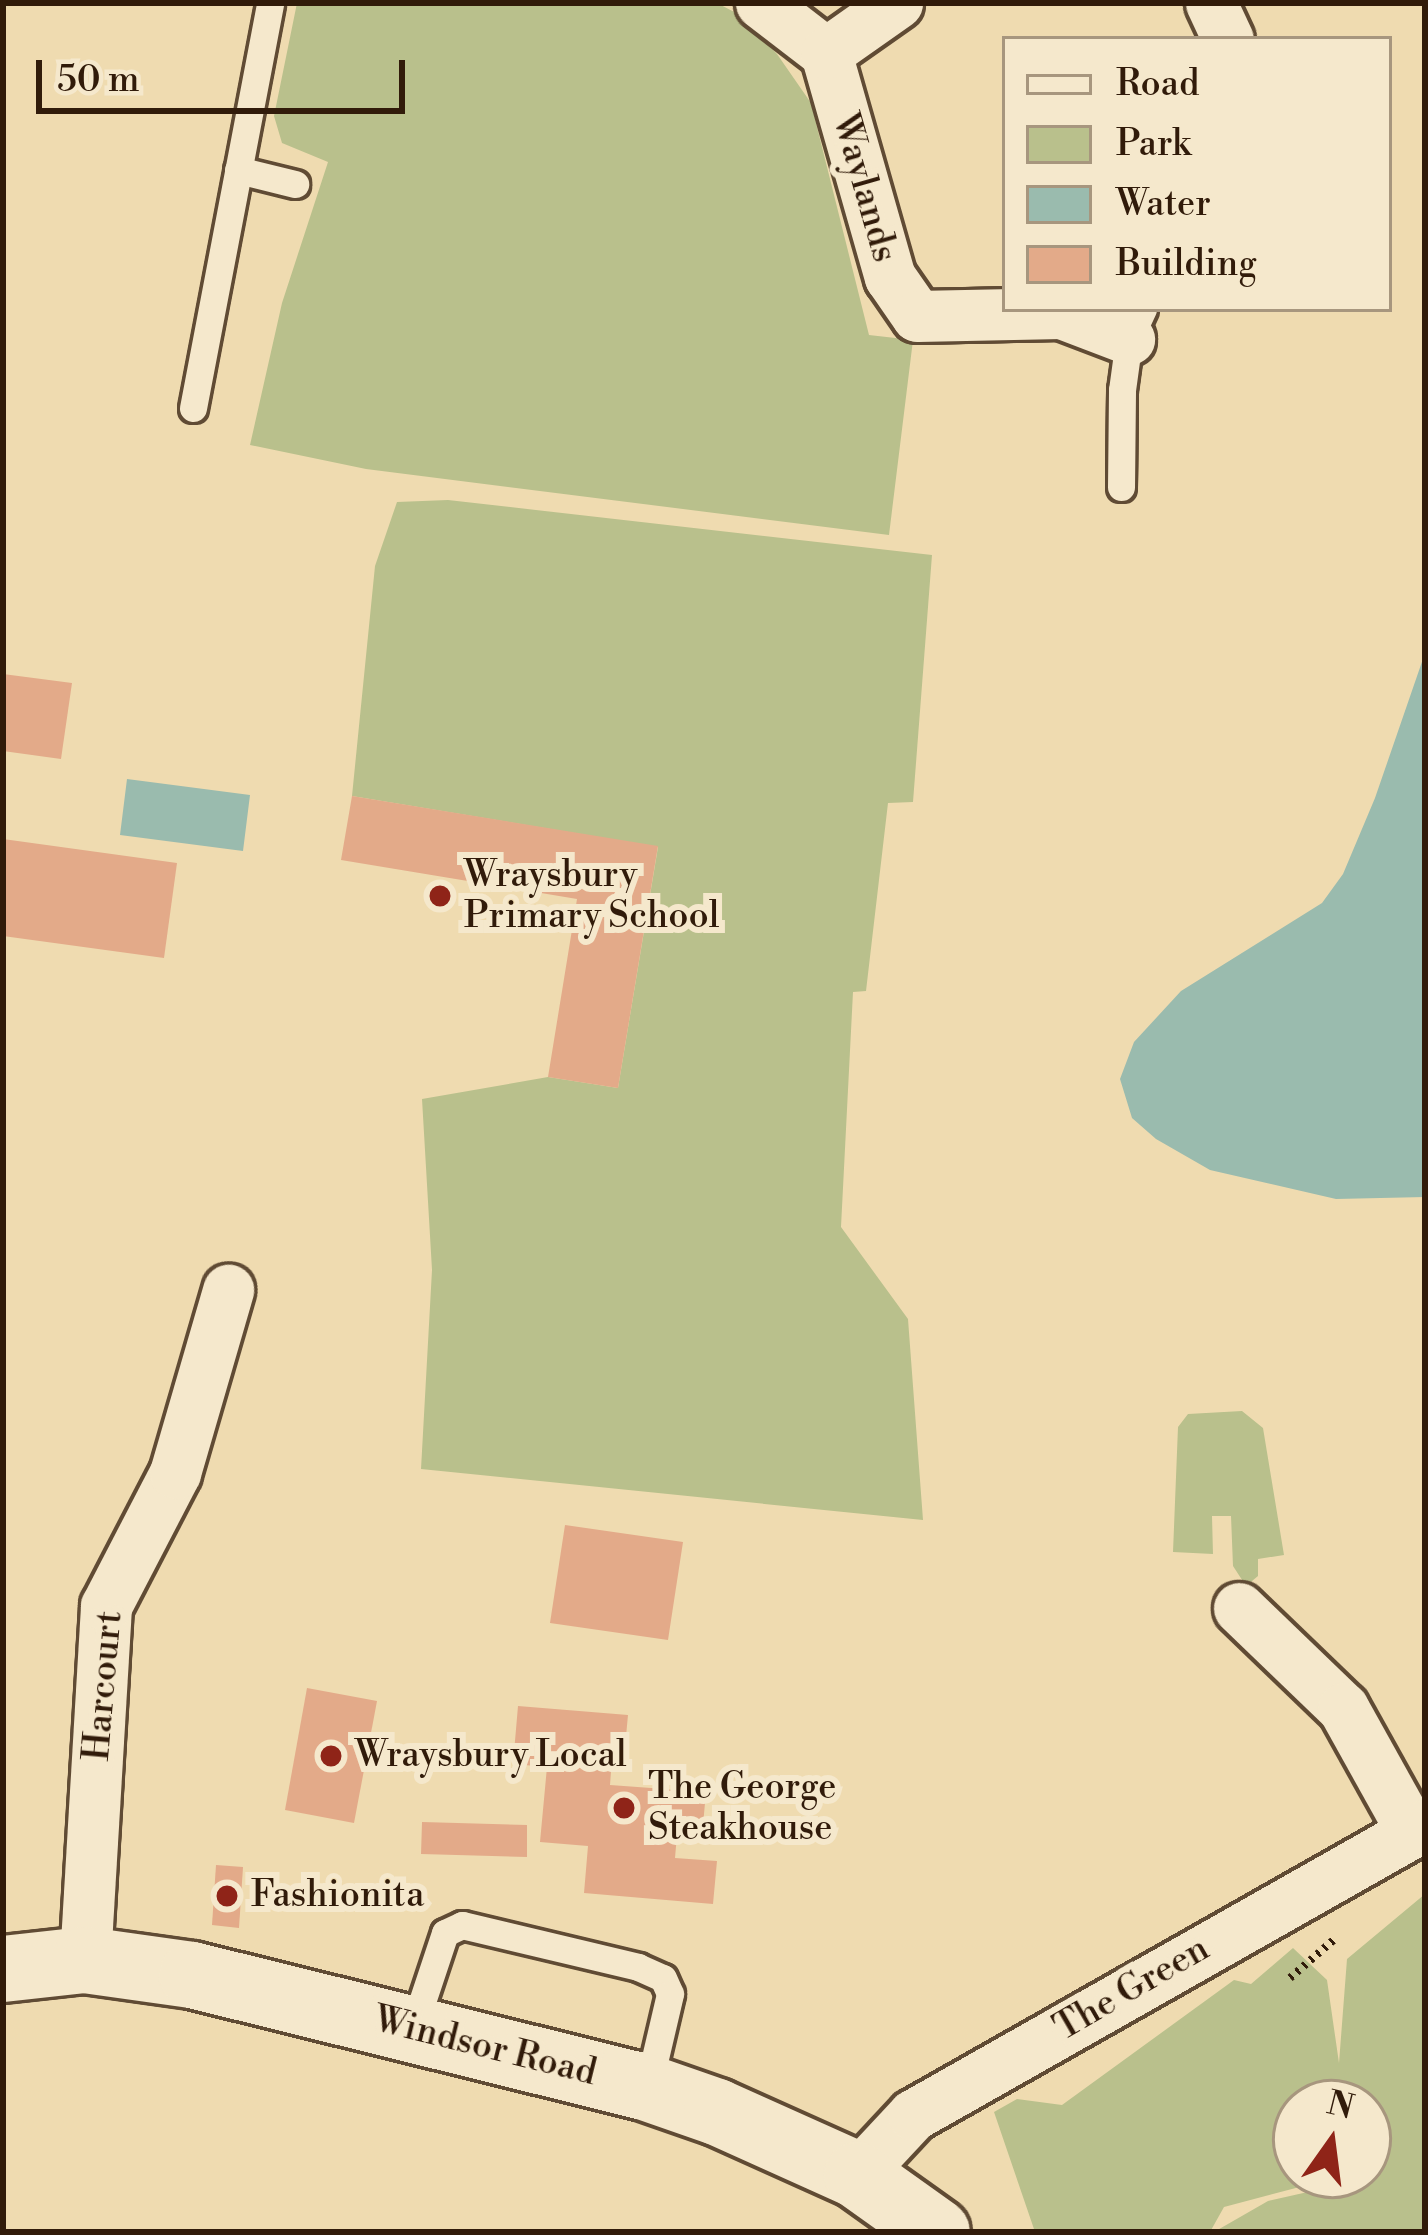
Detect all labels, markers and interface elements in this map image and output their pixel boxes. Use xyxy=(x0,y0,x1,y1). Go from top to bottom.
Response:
scale bar xyxy=(42,36,411,110)
legend xyxy=(1002,36,1392,312)
text: 50 m xyxy=(57,58,140,103)
text: Road xyxy=(1116,62,1199,107)
street label: Waylands xyxy=(822,109,906,267)
text: Park xyxy=(1116,122,1191,167)
text: Water xyxy=(1116,182,1211,227)
text: Building xyxy=(1116,242,1257,287)
place label: Wraysbury Primary School xyxy=(464,853,719,938)
marker: Wraysbury Primary School xyxy=(427,883,453,909)
street label: Harcourt xyxy=(76,1609,132,1763)
place label: Wraysbury Local xyxy=(355,1734,627,1778)
marker: Wraysbury Local xyxy=(318,1743,344,1769)
place label: The George Steakhouse xyxy=(648,1765,836,1850)
marker: The George Steakhouse xyxy=(611,1795,637,1821)
place label: Fashionita xyxy=(251,1874,424,1918)
marker: Fashionita xyxy=(214,1883,240,1909)
street label: The Green xyxy=(1047,1927,1217,2051)
street label: Windsor Road xyxy=(369,1999,601,2095)
north arrow xyxy=(1272,2079,1392,2199)
text: N xyxy=(1322,2083,1358,2130)

